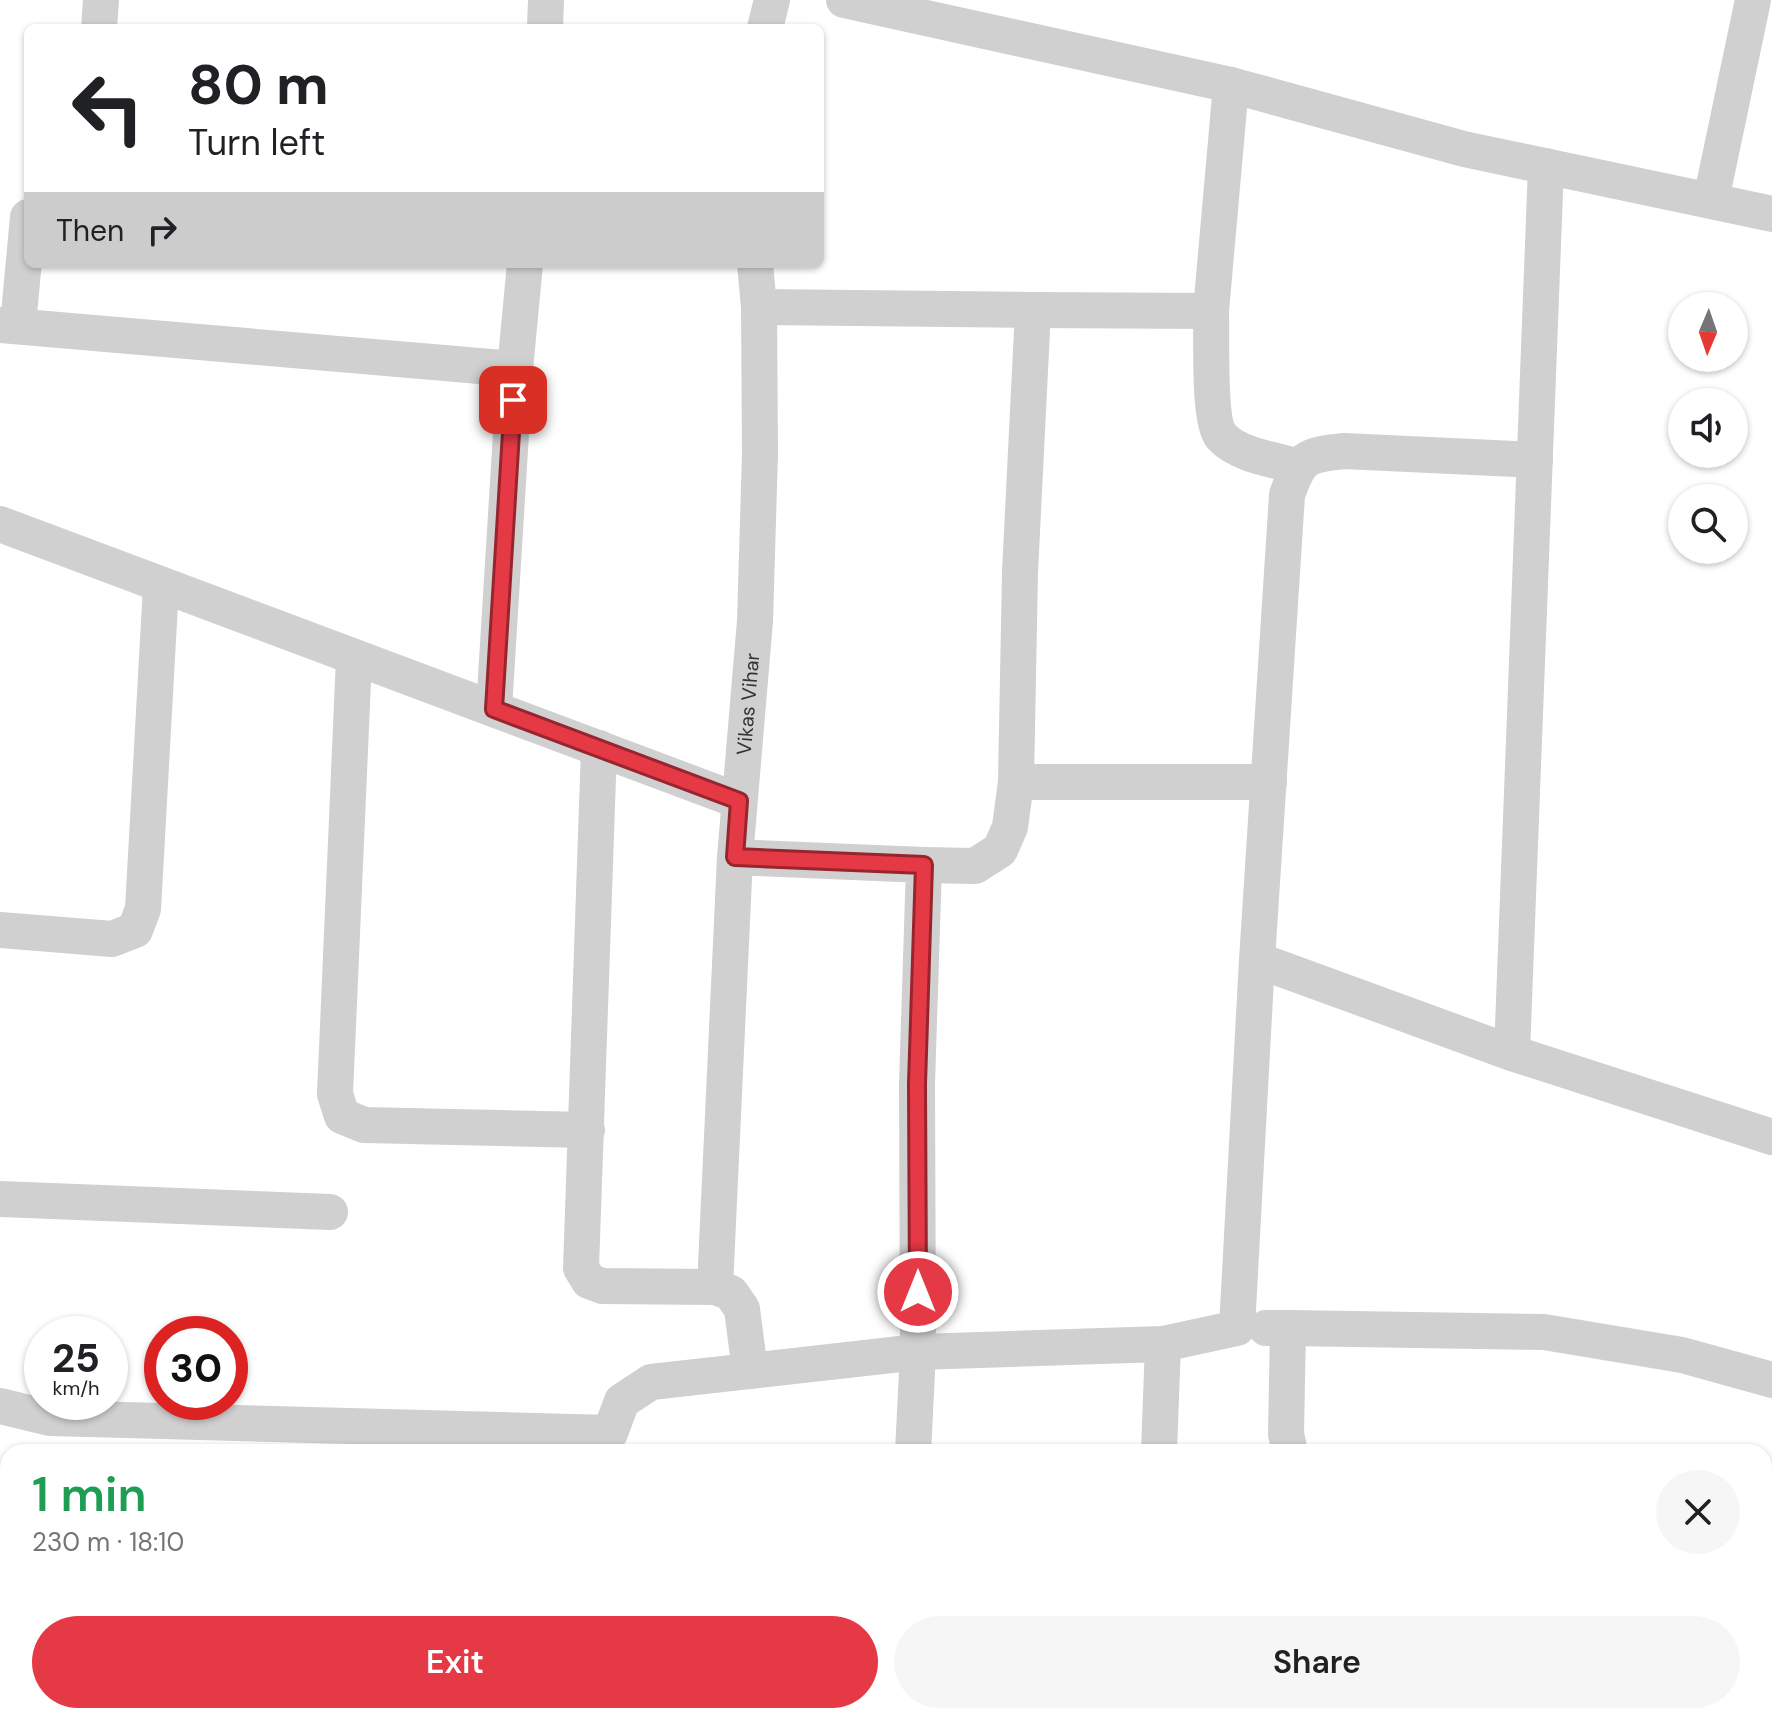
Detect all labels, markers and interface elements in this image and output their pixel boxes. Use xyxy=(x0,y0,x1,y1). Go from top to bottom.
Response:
text: 80 m xyxy=(188,48,329,121)
icon: left xyxy=(56,56,160,160)
text: Turn left xyxy=(188,119,325,166)
icon: right xyxy=(140,208,184,252)
text: Then xyxy=(56,211,124,250)
north arrow xyxy=(1668,292,1748,372)
map controls xyxy=(1668,292,1748,564)
pin xyxy=(479,366,547,434)
icon: arrive xyxy=(491,378,535,422)
button: sound xyxy=(1668,388,1748,468)
button: search xyxy=(1668,484,1748,564)
street label: Vikas Vihar xyxy=(731,652,765,756)
position arrow xyxy=(876,1250,960,1334)
speed limit sign: 30 xyxy=(144,1316,248,1420)
text: 25 xyxy=(52,1332,100,1384)
text: km/h xyxy=(52,1375,100,1401)
text: 1 min xyxy=(32,1463,147,1526)
button: close xyxy=(1656,1470,1740,1554)
text: 230 m · 18:10 xyxy=(32,1525,184,1559)
button: Exit xyxy=(32,1616,878,1708)
button: Share xyxy=(894,1616,1740,1708)

